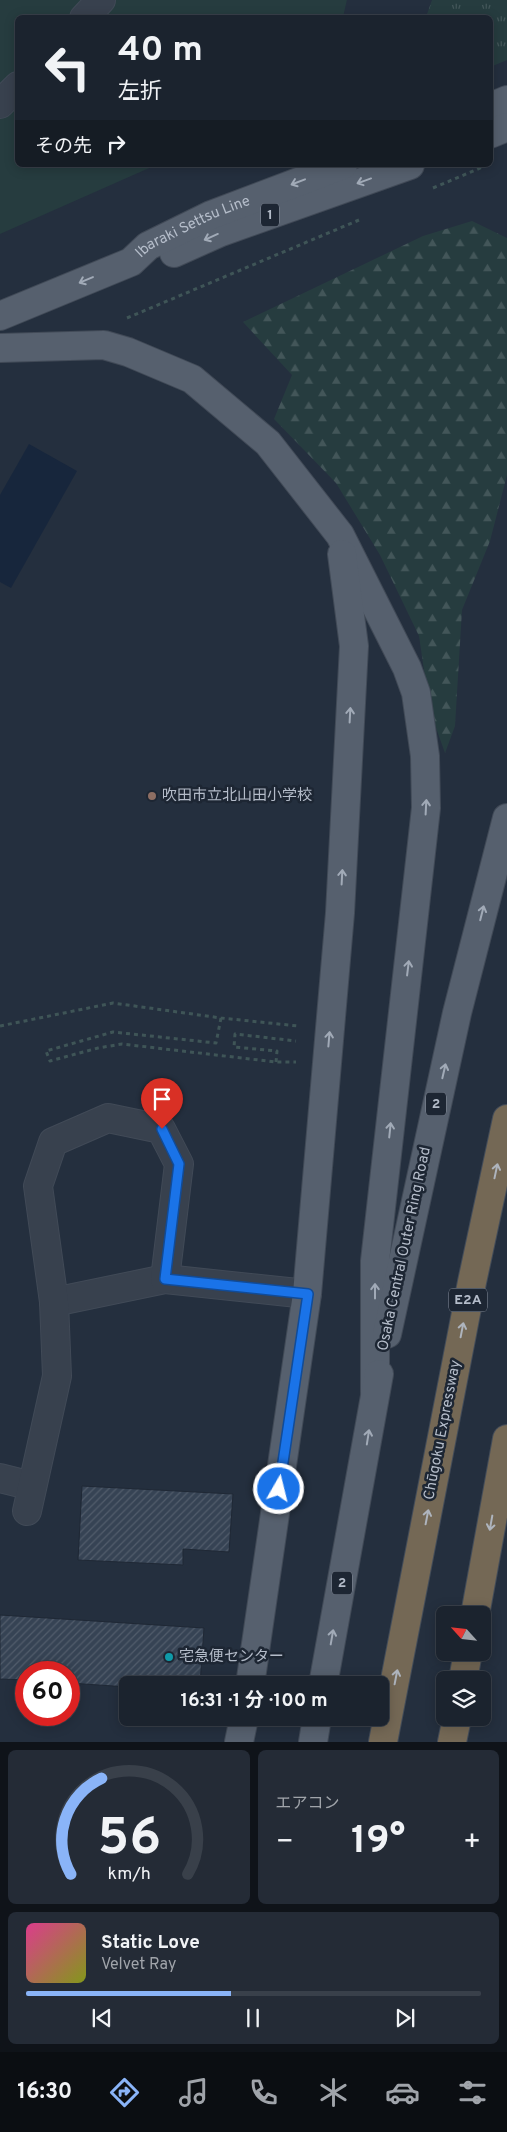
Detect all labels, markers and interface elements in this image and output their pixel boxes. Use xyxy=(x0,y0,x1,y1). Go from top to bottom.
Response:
text: 40 m xyxy=(118,29,203,73)
icon: left xyxy=(35,35,100,100)
text: 左折 xyxy=(118,79,162,106)
icon: right xyxy=(102,130,130,158)
text: その先 xyxy=(35,135,92,159)
one-way arrow xyxy=(356,177,372,186)
one-way arrow xyxy=(290,178,306,187)
street label: Ibaraki Settsu Line xyxy=(132,191,253,262)
road number: 1 xyxy=(261,204,279,226)
one-way arrow xyxy=(204,232,219,242)
one-way arrow xyxy=(79,276,94,286)
one-way arrow xyxy=(346,707,355,723)
place label: 吹田市立北山田小学校 xyxy=(162,786,312,806)
marker: 吹田市立北山田小学校 xyxy=(146,790,158,802)
one-way arrow xyxy=(421,799,430,815)
one-way arrow xyxy=(337,869,346,885)
one-way arrow xyxy=(478,905,487,921)
one-way arrow xyxy=(403,960,413,976)
one-way arrow xyxy=(324,1031,334,1047)
one-way arrow xyxy=(440,1063,449,1079)
pin xyxy=(141,1078,183,1129)
icon: arrive xyxy=(148,1085,176,1113)
road number: 2 xyxy=(426,1092,446,1116)
one-way arrow xyxy=(385,1122,395,1138)
street label: Osaka Central Outer Ring Road xyxy=(374,1145,436,1353)
one-way arrow xyxy=(491,1164,501,1180)
one-way arrow xyxy=(370,1283,380,1300)
road number: E2A xyxy=(449,1288,487,1312)
one-way arrow xyxy=(458,1323,468,1339)
street label: Chūgoku Expressway xyxy=(420,1358,466,1502)
one-way arrow xyxy=(363,1429,373,1445)
position arrow xyxy=(252,1462,304,1514)
one-way arrow xyxy=(422,1510,432,1526)
one-way arrow xyxy=(486,1515,496,1531)
road number: 2 xyxy=(332,1572,352,1595)
north arrow xyxy=(436,1606,491,1661)
map controls xyxy=(436,1606,491,1726)
one-way arrow xyxy=(327,1629,337,1645)
place label: 宅急便センター xyxy=(179,1648,284,1667)
marker: 宅急便センター xyxy=(163,1651,175,1663)
speed limit sign: 60 xyxy=(15,1661,80,1726)
one-way arrow xyxy=(392,1669,401,1685)
button: layers xyxy=(436,1671,491,1726)
text: 16:31 · 1 分 · 100 m xyxy=(180,1689,328,1713)
text: エアコン xyxy=(276,1794,340,1814)
text: 56 xyxy=(97,1807,161,1873)
text: 19° xyxy=(351,1818,405,1867)
text: − xyxy=(276,1825,294,1861)
text: + xyxy=(463,1825,481,1861)
text: km/h xyxy=(107,1863,150,1886)
text: Static Love xyxy=(101,1931,200,1955)
text: Velvet Ray xyxy=(101,1955,176,1975)
icon: previous xyxy=(88,2004,116,2032)
icon: pause xyxy=(239,2004,267,2032)
icon: next xyxy=(391,2004,419,2032)
icon: directions xyxy=(107,2075,142,2110)
icon: music xyxy=(176,2075,211,2110)
icon: phone xyxy=(246,2075,281,2110)
icon: climate xyxy=(316,2075,351,2110)
icon: car xyxy=(385,2075,420,2110)
icon: filters xyxy=(455,2075,490,2110)
text: 16:30 xyxy=(17,2079,72,2106)

